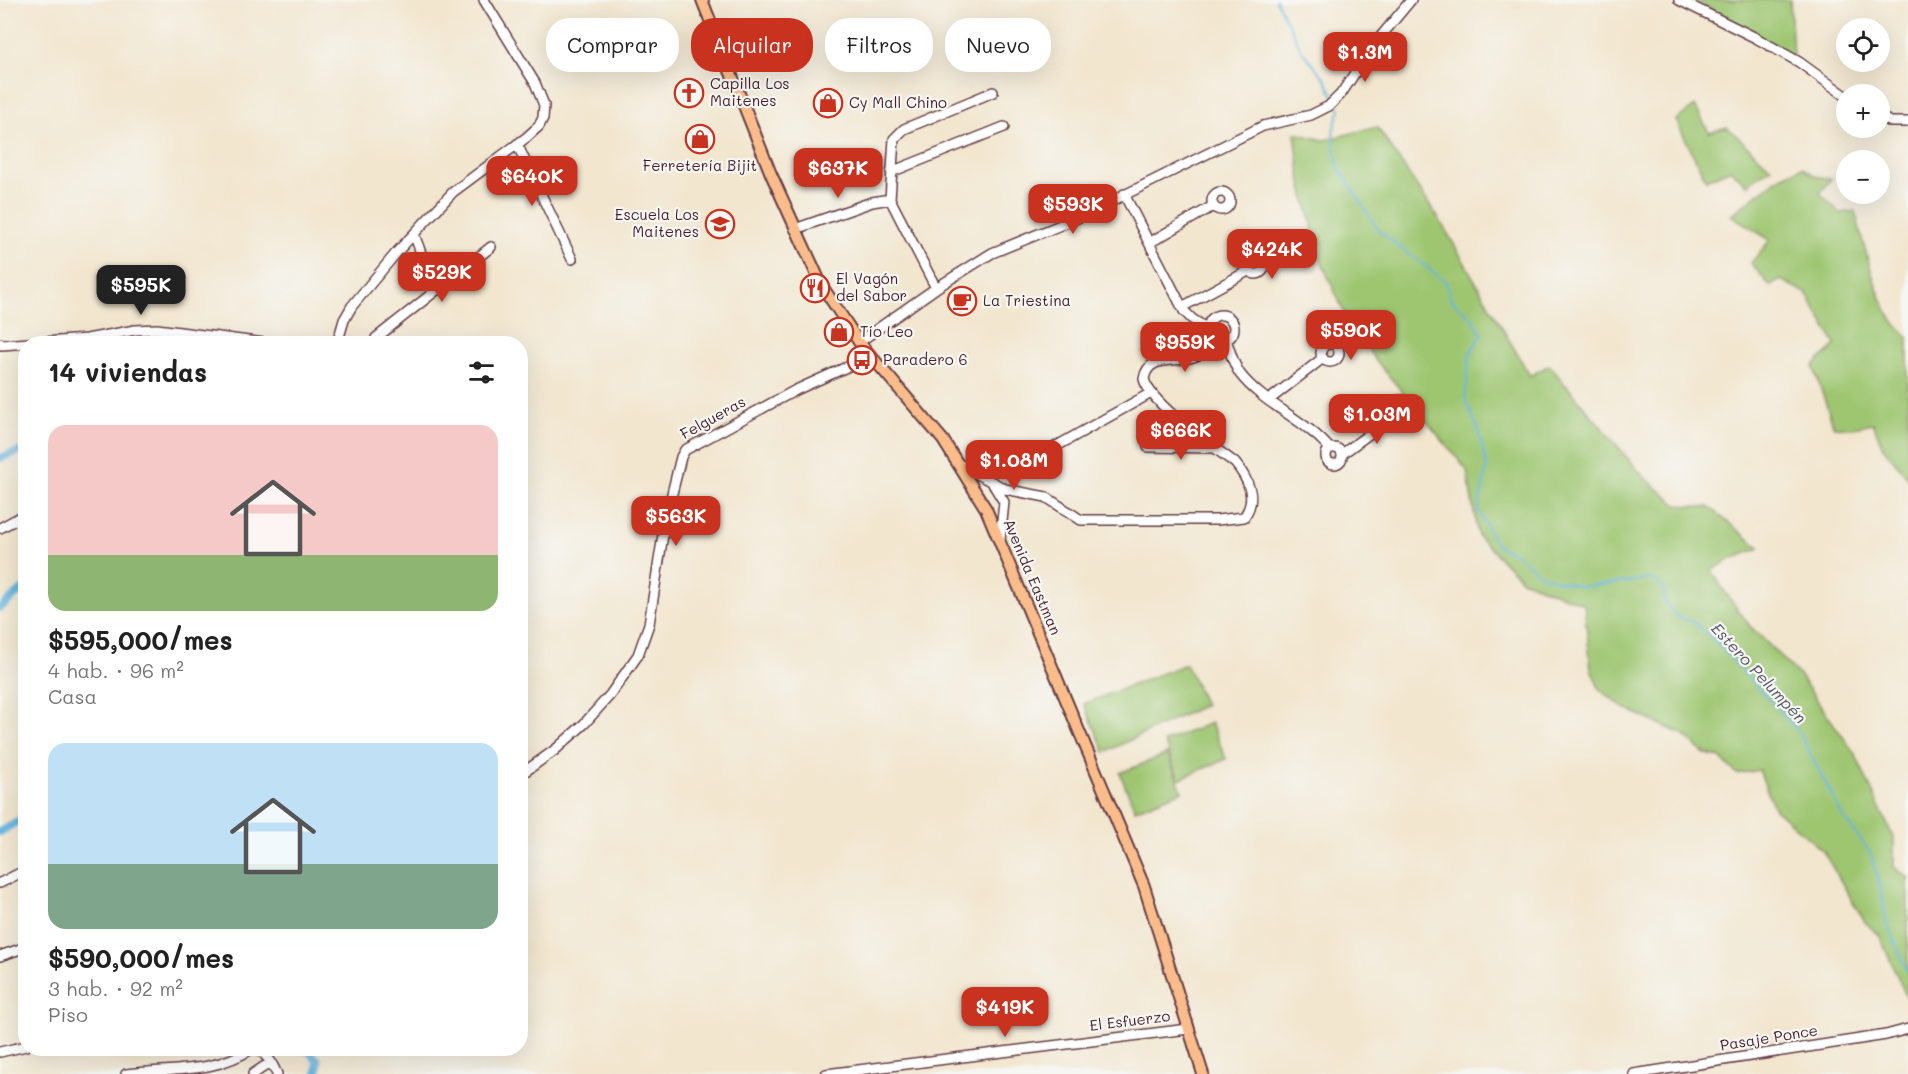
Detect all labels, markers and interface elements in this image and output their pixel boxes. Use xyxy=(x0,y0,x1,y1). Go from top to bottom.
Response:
chip: Comprar xyxy=(546,18,679,72)
chip: Alquilar xyxy=(691,18,813,72)
chip: Filtros xyxy=(825,18,933,72)
chip: Nuevo xyxy=(945,18,1051,72)
map controls xyxy=(1836,18,1890,204)
button: locate xyxy=(1836,18,1890,72)
pin: $1.3M xyxy=(1323,32,1407,83)
text: $1.3M xyxy=(1337,38,1393,64)
place label: Capilla Los Maitenes xyxy=(710,73,790,110)
church icon: Capilla Los Maitenes xyxy=(673,77,705,109)
button: + xyxy=(1836,84,1890,138)
shop icon: Cy Mall Chino xyxy=(812,87,844,119)
place label: Cy Mall Chino xyxy=(849,92,947,112)
shop icon: Ferretería Bijit xyxy=(684,123,716,155)
pin: $637K xyxy=(796,148,880,199)
button: − xyxy=(1836,150,1890,204)
text: $637K xyxy=(808,154,868,180)
place label: Ferretería Bijit xyxy=(643,155,757,175)
pin: $640K xyxy=(490,156,574,207)
text: $640K xyxy=(500,162,564,188)
pin: $593K xyxy=(1031,184,1115,235)
text: $593K xyxy=(1042,190,1104,216)
place label: Escuela Los Maitenes xyxy=(615,204,699,241)
school or university icon: Escuela Los Maitenes xyxy=(704,208,736,240)
pin: $424K xyxy=(1230,229,1314,280)
text: $424K xyxy=(1241,235,1303,261)
pin: $529K xyxy=(400,252,484,303)
text: $529K xyxy=(412,258,472,284)
pin: $595K xyxy=(99,265,183,316)
place label: El Vagón del Sabor xyxy=(836,268,907,305)
text: $595K xyxy=(111,271,171,297)
restaurant icon: El Vagón del Sabor xyxy=(799,272,831,304)
cafe icon: La Triestina xyxy=(946,285,978,317)
place label: La Triestina xyxy=(983,290,1071,310)
pin: $590K xyxy=(1309,310,1393,361)
shop icon: Tío Leo xyxy=(823,316,855,348)
text: $590K xyxy=(1320,316,1382,342)
place label: Tío Leo xyxy=(860,321,913,341)
pin: $959K xyxy=(1143,322,1227,373)
text: $959K xyxy=(1154,328,1216,354)
bus stop icon: Paradero 6 xyxy=(846,344,878,376)
place label: Paradero 6 xyxy=(883,349,967,369)
text: 14 viviendas xyxy=(48,355,207,389)
icon: filters xyxy=(465,356,498,389)
street label: Felgueras xyxy=(676,391,749,443)
pin: $1.03M xyxy=(1328,394,1426,445)
text: $1.03M xyxy=(1343,400,1411,426)
pin: $666K xyxy=(1139,410,1223,461)
text: $666K xyxy=(1150,416,1212,442)
pin: $1.08M xyxy=(965,440,1063,491)
text: $1.08M xyxy=(980,446,1048,472)
icon: home xyxy=(219,464,327,572)
pin: $563K xyxy=(634,496,718,547)
text: $563K xyxy=(645,502,707,528)
street label: Avenida Eastman xyxy=(999,516,1066,638)
water label: Estero Pelumpén xyxy=(1707,618,1812,728)
text: $595,000/mes xyxy=(48,623,233,657)
text: 4 hab. · 96 m² xyxy=(48,657,184,683)
text: Casa xyxy=(48,683,97,709)
icon: home xyxy=(219,782,327,890)
text: $590,000/mes xyxy=(48,941,234,975)
text: 3 hab. · 92 m² xyxy=(48,975,183,1001)
pin: $419K xyxy=(963,987,1047,1038)
text: $419K xyxy=(975,993,1035,1019)
text: Piso xyxy=(48,1001,88,1027)
street label: El Esfuerzo xyxy=(1088,1005,1171,1035)
street label: Pasaje Ponce xyxy=(1719,1019,1819,1055)

